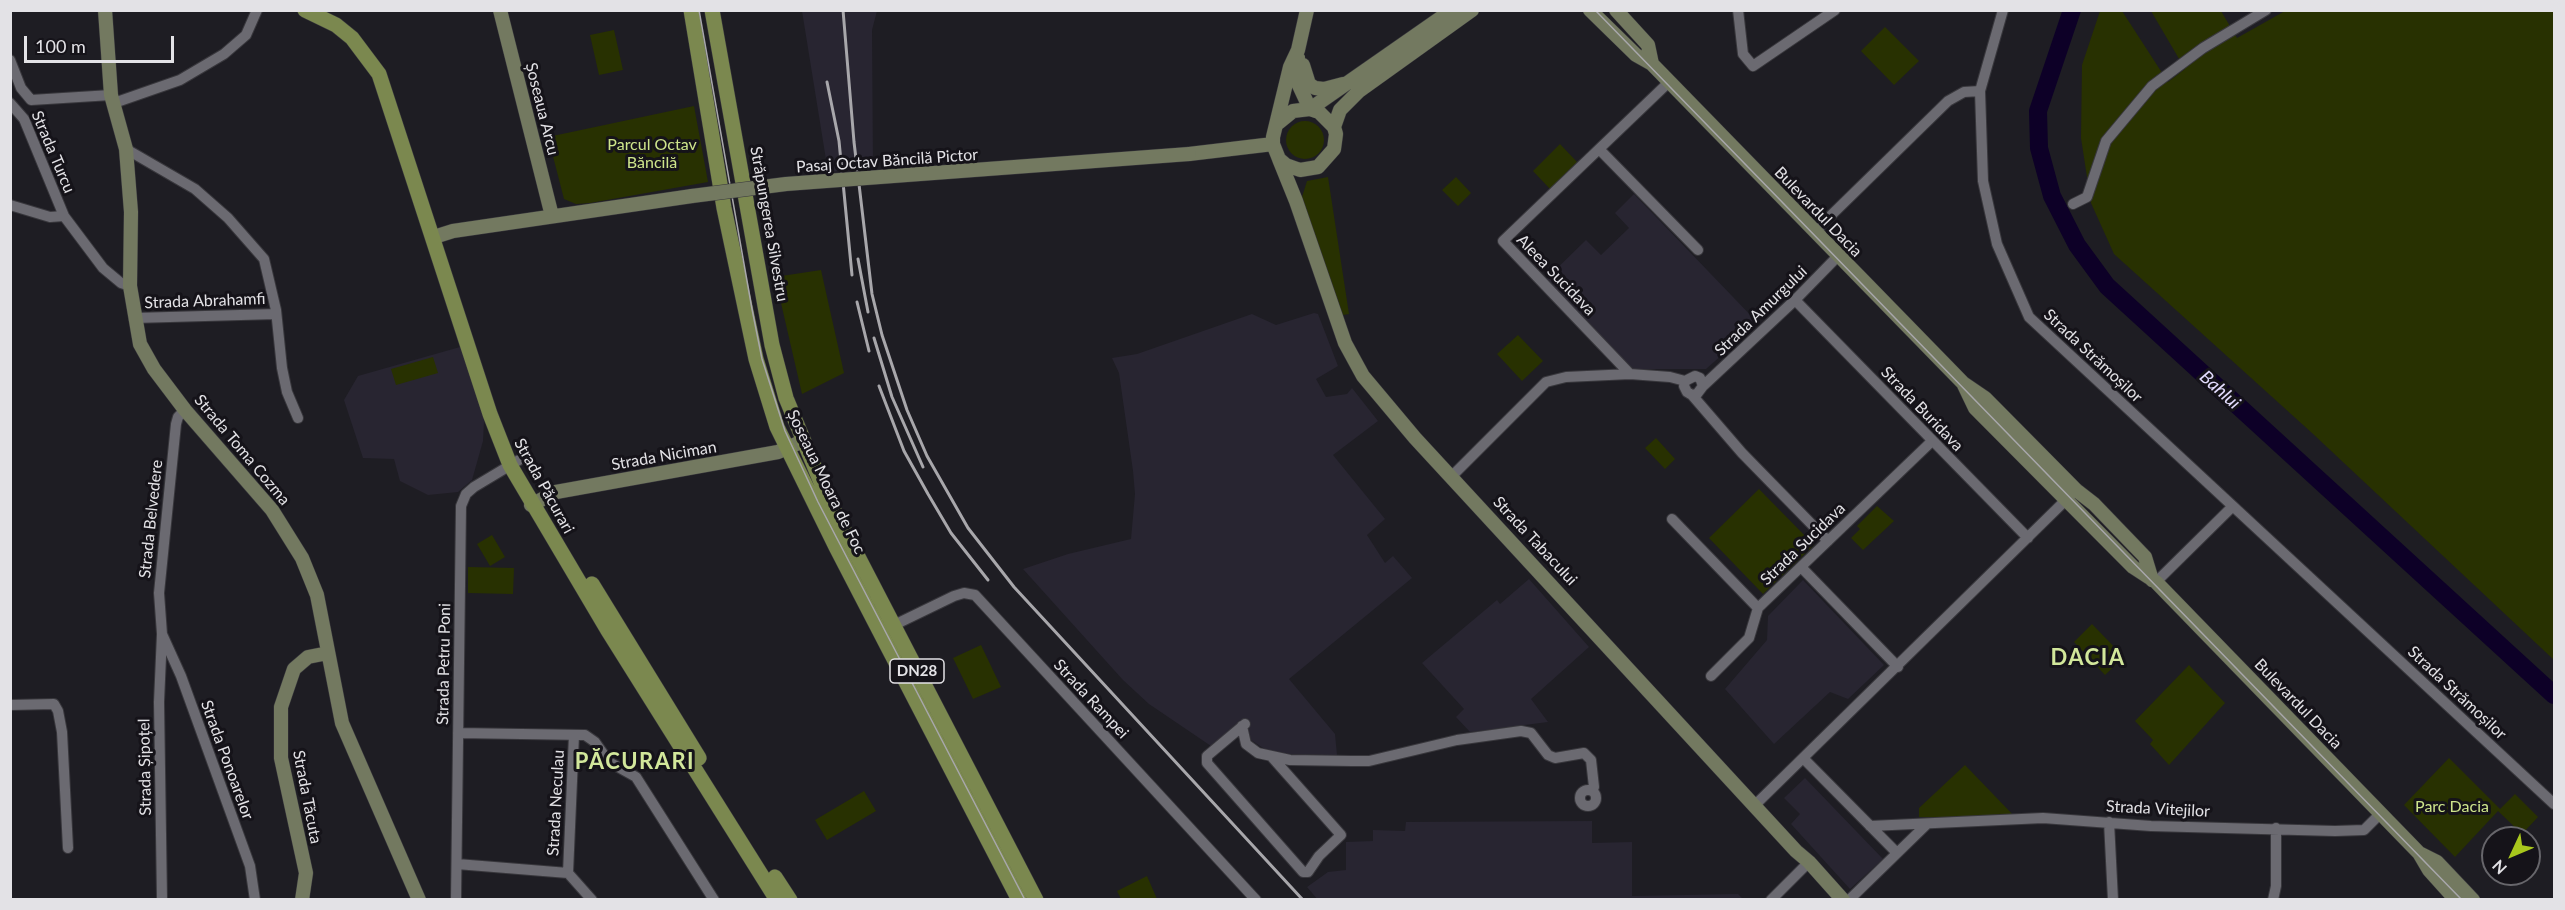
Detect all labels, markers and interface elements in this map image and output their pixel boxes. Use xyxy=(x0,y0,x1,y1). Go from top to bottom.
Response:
scale bar xyxy=(27,24,177,62)
text: 100 m xyxy=(35,35,86,57)
street label: Șoseaua Arcu xyxy=(521,61,563,157)
street label: Strada Turcu xyxy=(27,108,79,196)
park label: Parcul Octav Băncilă xyxy=(607,135,697,173)
street label: Străpungerea Silvestru xyxy=(746,145,792,303)
street label: Pasaj Octav Băncilă Pictor xyxy=(795,145,979,177)
street label: Bulevardul Dacia xyxy=(1770,163,1866,261)
street label: Aleea Sucidava xyxy=(1513,230,1599,320)
street label: Strada Amurgului xyxy=(1711,262,1811,360)
street label: Strada Abrahamfi xyxy=(144,289,266,313)
street label: Strada Strămoșilor xyxy=(2040,305,2146,407)
street label: Strada Buridava xyxy=(1877,363,1967,455)
water label: Bahlui xyxy=(2195,366,2245,414)
street label: Strada Toma Cozma xyxy=(190,391,294,509)
street label: Șoseaua Moara de Foc xyxy=(783,407,869,557)
street label: Strada Păcurari xyxy=(510,435,578,537)
street label: Strada Niciman xyxy=(610,437,718,475)
street label: Strada Belvedere xyxy=(135,459,167,579)
street label: Strada Tabacului xyxy=(1489,493,1581,589)
street label: Strada Sucidava xyxy=(1757,499,1849,589)
street label: Strada Petru Poni xyxy=(433,603,455,725)
street label: Strada Strămoșilor xyxy=(2404,642,2510,744)
district label: DACIA xyxy=(2051,645,2125,671)
street label: Bulevardul Dacia xyxy=(2250,655,2346,753)
street label: Strada Rampei xyxy=(1050,656,1132,742)
road number: DN28 xyxy=(890,659,944,683)
street label: Strada Ponoarelor xyxy=(197,698,257,822)
street label: Strada Șipoțel xyxy=(135,718,155,816)
street label: Strada Tăcuta xyxy=(289,749,325,845)
street label: Strada Neculau xyxy=(544,749,568,857)
district label: PĂCURARI xyxy=(575,749,695,775)
street label: Strada Vitejilor xyxy=(2106,797,2210,821)
park label: Parc Dacia xyxy=(2415,797,2489,817)
north arrow xyxy=(2481,826,2541,886)
text: N xyxy=(2488,856,2510,879)

